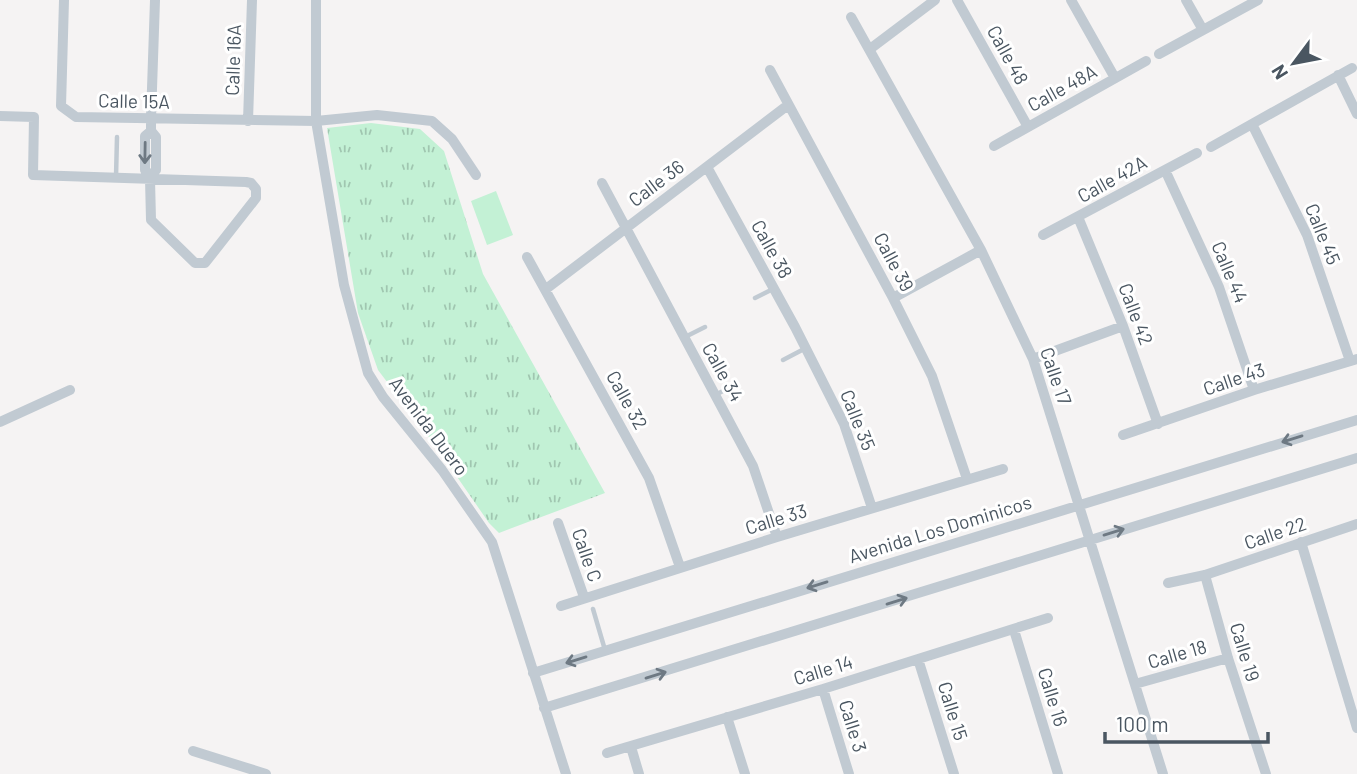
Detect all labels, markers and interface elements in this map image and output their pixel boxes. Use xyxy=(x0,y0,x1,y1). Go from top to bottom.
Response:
street label: Calle 48 xyxy=(983,21,1034,88)
street label: Calle 16A xyxy=(220,24,245,96)
north arrow xyxy=(1259,28,1329,98)
street label: Calle 48A xyxy=(1023,59,1100,116)
text: N xyxy=(1266,61,1292,84)
street label: Calle 15A xyxy=(98,88,170,113)
one-way arrow xyxy=(138,141,152,164)
street label: Calle 42A xyxy=(1073,150,1151,207)
street label: Calle 36 xyxy=(623,154,688,211)
street label: Calle 45 xyxy=(1301,200,1346,268)
street label: Calle 38 xyxy=(747,215,798,282)
street label: Calle 39 xyxy=(869,228,919,295)
street label: Calle 44 xyxy=(1207,238,1254,306)
street label: Calle 42 xyxy=(1114,280,1159,348)
street label: Calle 34 xyxy=(698,338,749,405)
street label: Calle 17 xyxy=(1036,344,1077,408)
street label: Calle 43 xyxy=(1200,357,1268,400)
street label: Calle 32 xyxy=(602,366,653,433)
street label: Avenida Duero xyxy=(385,372,474,480)
street label: Calle 35 xyxy=(836,386,881,453)
one-way arrow xyxy=(1281,434,1303,447)
street label: Avenida Los Dominicos xyxy=(846,490,1034,567)
street label: Calle 33 xyxy=(742,498,810,539)
street label: Calle 22 xyxy=(1241,511,1309,554)
street label: Calle C xyxy=(568,525,607,585)
one-way arrow xyxy=(1103,525,1125,538)
one-way arrow xyxy=(806,580,828,593)
one-way arrow xyxy=(886,593,908,606)
street label: Calle 19 xyxy=(1226,620,1265,684)
street label: Calle 18 xyxy=(1145,634,1209,673)
street label: Calle 14 xyxy=(790,650,855,689)
one-way arrow xyxy=(565,654,587,667)
street label: Calle 16 xyxy=(1034,665,1073,729)
one-way arrow xyxy=(645,667,667,680)
street label: Calle 15 xyxy=(934,679,973,743)
street label: Calle 3 xyxy=(835,697,872,755)
scale bar xyxy=(1105,700,1268,744)
text: 100 m xyxy=(1116,711,1169,736)

